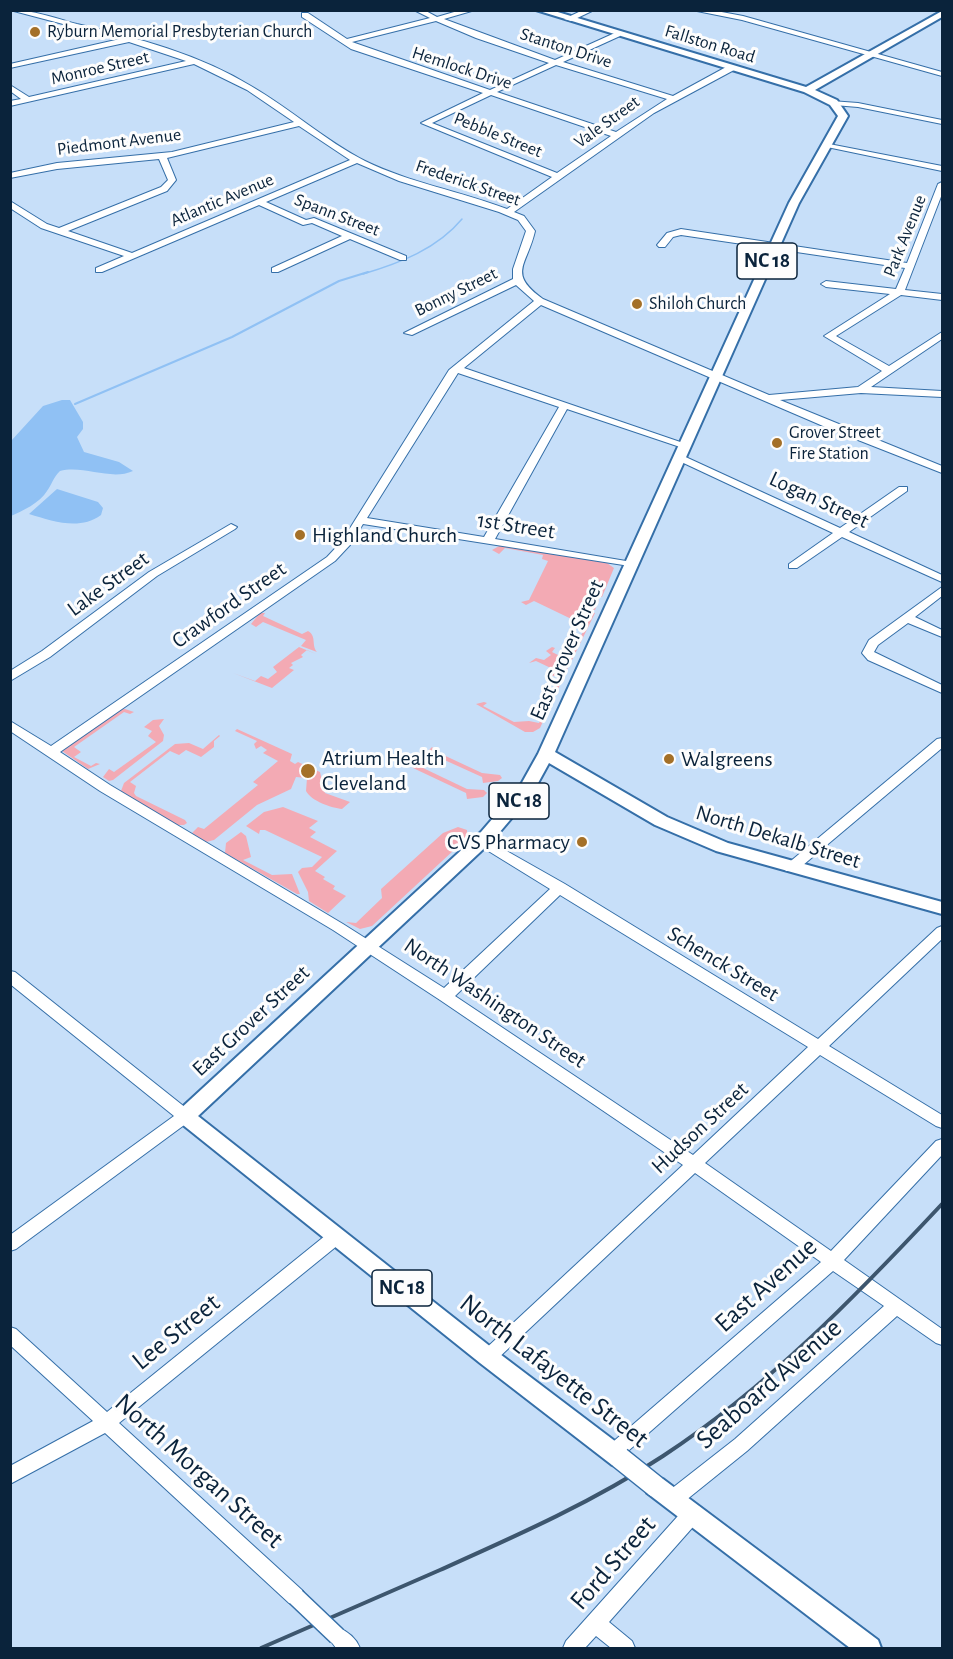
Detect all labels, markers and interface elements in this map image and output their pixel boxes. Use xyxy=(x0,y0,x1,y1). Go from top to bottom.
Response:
street label: Fallston Road xyxy=(662,20,758,68)
place label: Ryburn Memorial Presbyterian Church xyxy=(47,21,312,43)
street label: Stanton Drive xyxy=(517,23,615,73)
marker: Ryburn Memorial Presbyterian Church xyxy=(28,25,42,39)
street label: Hemlock Drive xyxy=(409,42,515,94)
street label: Monroe Street xyxy=(49,46,151,90)
street label: Vale Street xyxy=(570,91,644,153)
street label: Pebble Street xyxy=(451,107,545,163)
street label: Piedmont Avenue xyxy=(56,124,182,160)
street label: Frederick Street xyxy=(413,155,523,211)
street label: Atlantic Avenue xyxy=(167,169,277,231)
street label: Spann Street xyxy=(291,189,383,241)
street label: Park Avenue xyxy=(879,192,931,280)
road number: NC 18 xyxy=(737,243,797,279)
street label: Bonny Street xyxy=(411,263,501,321)
place label: Shiloh Church xyxy=(649,293,746,315)
marker: Shiloh Church xyxy=(630,297,644,311)
place label: Grover Street Fire Station xyxy=(789,422,881,464)
marker: Grover Street Fire Station xyxy=(770,436,784,450)
street label: Logan Street xyxy=(765,465,873,535)
street label: 1st Street xyxy=(475,507,557,545)
place label: Highland Church xyxy=(312,522,457,548)
marker: Highland Church xyxy=(293,528,307,542)
street label: Lake Street xyxy=(62,546,154,622)
street label: Crawford Street xyxy=(167,556,291,654)
street label: East Grover Street xyxy=(524,576,610,724)
place label: Atrium Health Cleveland xyxy=(322,745,445,796)
place label: Walgreens xyxy=(681,746,773,772)
marker: Walgreens xyxy=(662,752,676,766)
marker: Atrium Health Cleveland xyxy=(299,762,317,780)
road number: NC 18 xyxy=(489,783,549,819)
street label: North Dekalb Street xyxy=(693,799,863,875)
place label: CVS Pharmacy xyxy=(447,829,570,855)
marker: CVS Pharmacy xyxy=(575,835,589,849)
street label: Schenck Street xyxy=(663,920,783,1008)
street label: North Washington Street xyxy=(399,932,591,1074)
street label: East Grover Street xyxy=(187,960,315,1082)
street label: Hudson Street xyxy=(646,1076,754,1180)
street label: East Avenue xyxy=(708,1231,824,1339)
road number: NC 18 xyxy=(372,1270,432,1306)
street label: Lee Street xyxy=(125,1287,227,1377)
street label: North Lafayette Street xyxy=(453,1287,655,1455)
street label: Seaboard Avenue xyxy=(690,1312,848,1456)
street label: North Morgan Street xyxy=(108,1387,290,1555)
street label: Ford Street xyxy=(563,1509,663,1617)

